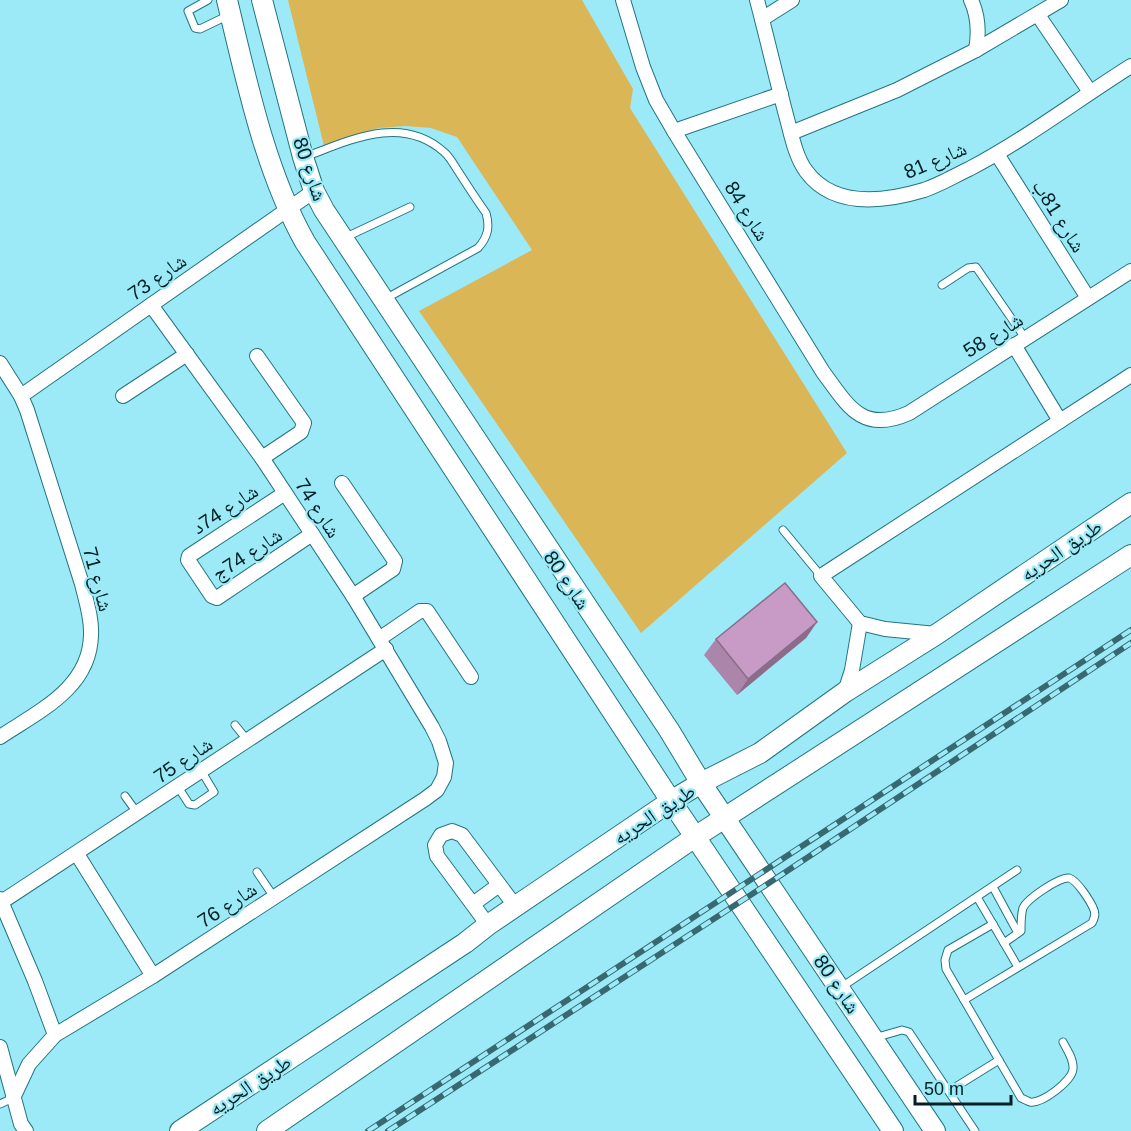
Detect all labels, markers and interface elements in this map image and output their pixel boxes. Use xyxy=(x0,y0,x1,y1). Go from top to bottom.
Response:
street label: شارع 80 xyxy=(287,134,331,204)
street label: شارع 81 xyxy=(900,137,970,185)
street label: شارع 81ب xyxy=(1026,176,1090,257)
street label: شارع 84 xyxy=(719,177,774,246)
street label: شارع 73 xyxy=(124,249,191,307)
street label: شارع 58 xyxy=(959,308,1028,363)
street label: شارع 74 xyxy=(289,474,345,543)
street label: شارع 74د xyxy=(188,480,263,540)
street label: طريق الحريه xyxy=(1016,515,1106,586)
street label: شارع 74ج xyxy=(208,523,287,586)
street label: شارع 71 xyxy=(77,544,117,614)
street label: شارع 80 xyxy=(538,547,595,615)
street label: شارع 75 xyxy=(150,732,218,789)
street label: طريق الحريه xyxy=(609,779,699,849)
street label: شارع 76 xyxy=(193,878,262,934)
street label: شارع 80 xyxy=(808,951,865,1019)
street label: طريق الحريه xyxy=(205,1050,295,1120)
scale bar xyxy=(915,1068,1011,1106)
text: 50 m xyxy=(924,1079,964,1099)

